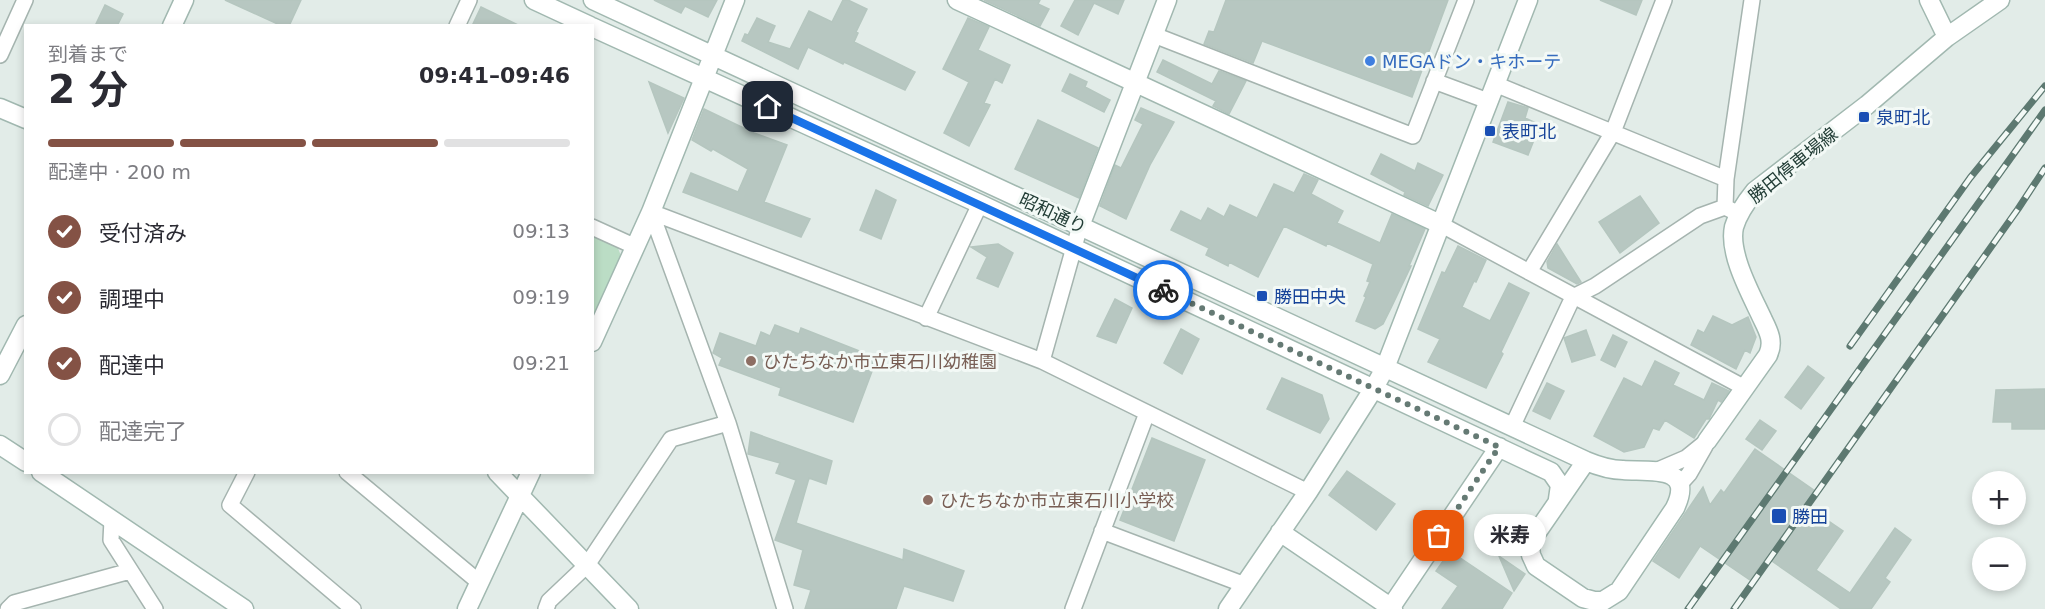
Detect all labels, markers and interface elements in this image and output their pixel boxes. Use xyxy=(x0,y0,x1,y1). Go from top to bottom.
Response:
text: 到着まで xyxy=(48,42,128,66)
place label: MEGAドン・キホーテ xyxy=(1382,51,1561,72)
marker: MEGAドン・キホーテ xyxy=(1363,54,1377,68)
text: 09:41–09:46 xyxy=(419,63,570,88)
text: 2 分 xyxy=(48,67,128,112)
pin xyxy=(742,81,793,132)
icon: home xyxy=(751,90,784,123)
place label: 泉町北 xyxy=(1876,107,1930,128)
marker: 泉町北 xyxy=(1857,110,1871,124)
place label: 表町北 xyxy=(1502,121,1556,142)
street label: 勝田停車場線 xyxy=(1744,123,1842,207)
marker: 表町北 xyxy=(1483,124,1497,138)
text: 配達中 · 200 m xyxy=(48,160,191,184)
street label: 昭和通り xyxy=(1016,188,1090,238)
icon: check xyxy=(48,215,81,248)
text: 09:13 xyxy=(512,219,570,243)
text: 受付済み xyxy=(99,221,187,246)
courier xyxy=(1133,260,1193,320)
icon: bike xyxy=(1147,274,1180,307)
icon: check xyxy=(48,281,81,314)
text: 09:19 xyxy=(512,285,570,309)
place label: 勝田中央 xyxy=(1274,286,1346,307)
text: 調理中 xyxy=(99,287,165,312)
marker: 勝田中央 xyxy=(1255,289,1269,303)
icon: check xyxy=(48,347,81,380)
text: 09:21 xyxy=(512,351,570,375)
place label: ひたちなか市立東石川幼稚園 xyxy=(763,351,997,372)
text: 配達中 xyxy=(99,353,165,378)
marker: ひたちなか市立東石川幼稚園 xyxy=(744,354,758,368)
text: 配達完了 xyxy=(99,419,187,444)
map controls xyxy=(1972,471,2026,591)
button: + xyxy=(1972,471,2026,525)
place label: ひたちなか市立東石川小学校 xyxy=(940,490,1174,511)
marker: ひたちなか市立東石川小学校 xyxy=(921,493,935,507)
place label: 勝田 xyxy=(1792,506,1828,527)
marker: 勝田 xyxy=(1770,507,1788,525)
pin xyxy=(1413,510,1464,561)
callout: 米寿 xyxy=(1475,515,1547,557)
icon: bag xyxy=(1422,519,1455,552)
text: 米寿 xyxy=(1490,523,1530,547)
button: − xyxy=(1972,537,2026,591)

